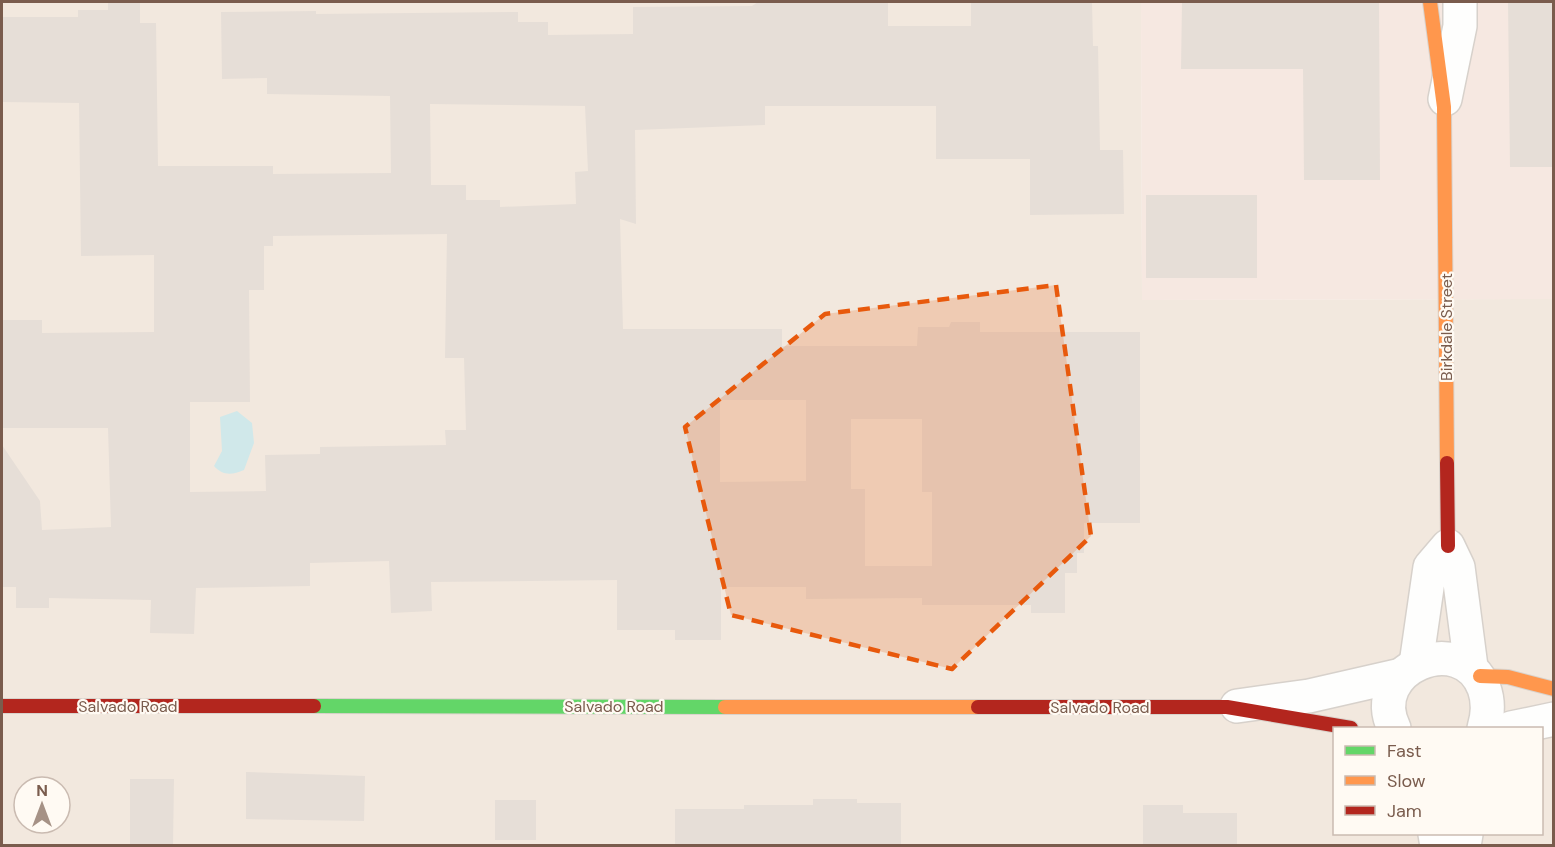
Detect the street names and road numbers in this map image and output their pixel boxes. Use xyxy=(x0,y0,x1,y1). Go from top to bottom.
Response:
street label: Birkdale Street xyxy=(1436,273,1457,381)
street label: Salvado Road xyxy=(78,696,178,717)
street label: Salvado Road xyxy=(564,696,664,717)
street label: Salvado Road xyxy=(1050,697,1150,718)

